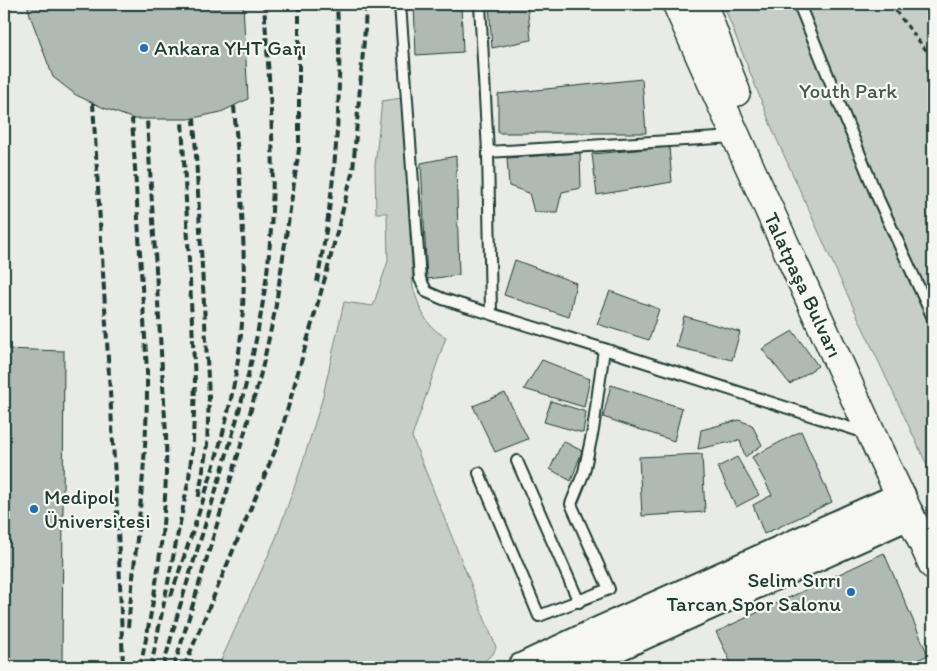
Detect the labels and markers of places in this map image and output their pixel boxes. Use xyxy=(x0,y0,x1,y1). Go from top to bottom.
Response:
place label: Ankara YHT Garı xyxy=(154,35,306,60)
marker: Ankara YHT Garı xyxy=(138,42,150,54)
place label: Medipol Üniversitesi xyxy=(44,484,151,533)
marker: Medipol Üniversitesi xyxy=(28,503,40,515)
place label: Selim Sırrı Tarcan Spor Salonu xyxy=(666,567,841,616)
marker: Selim Sırrı Tarcan Spor Salonu xyxy=(845,586,857,598)

